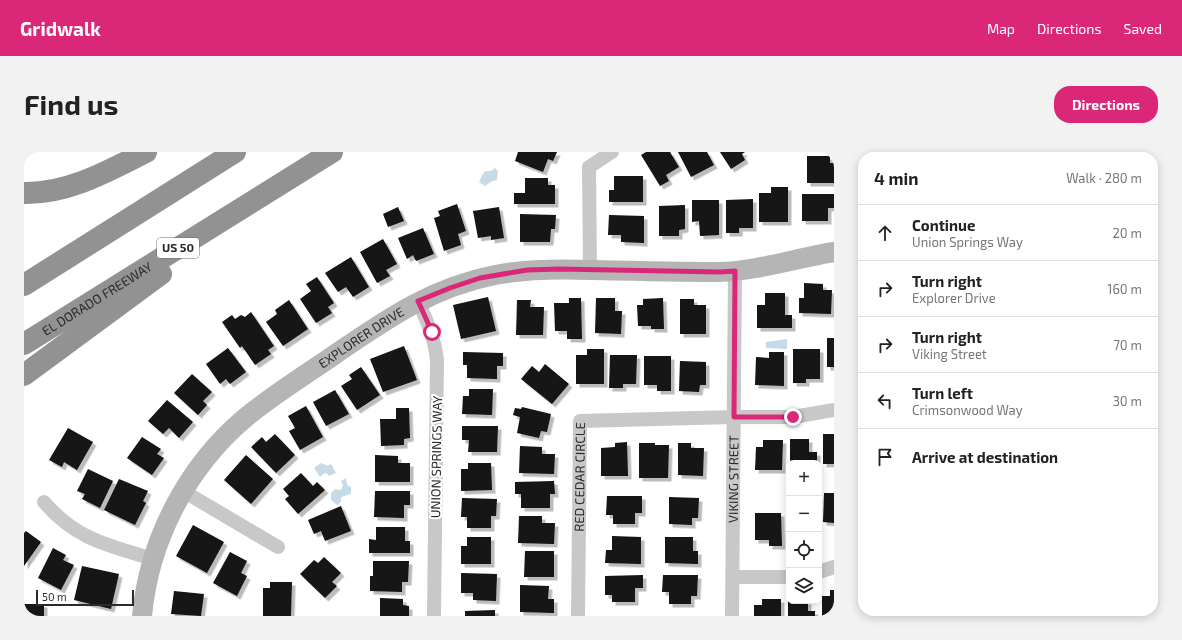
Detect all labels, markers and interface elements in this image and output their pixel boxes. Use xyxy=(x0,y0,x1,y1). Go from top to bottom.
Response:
text: Gridwalk xyxy=(20,17,101,40)
text: Map xyxy=(987,20,1015,37)
text: Directions xyxy=(1037,20,1102,37)
text: Saved xyxy=(1124,20,1162,37)
button: Directions xyxy=(1054,86,1158,123)
text: Find us xyxy=(24,87,118,121)
text: 4 min xyxy=(874,168,918,188)
text: Walk · 280 m xyxy=(1066,170,1142,186)
text: Continue xyxy=(912,216,975,234)
icon: ahead xyxy=(874,222,896,244)
text: 20 m xyxy=(1113,225,1142,241)
text: Union Springs Way xyxy=(912,234,1023,250)
road number: US 50 xyxy=(157,238,199,258)
street label: EL DORADO FREEWAY xyxy=(39,258,155,339)
text: Turn right xyxy=(912,272,982,290)
icon: right xyxy=(874,278,896,300)
text: 160 m xyxy=(1107,281,1142,297)
text: Explorer Drive xyxy=(912,290,996,306)
street label: EXPLORER DRIVE xyxy=(315,303,407,371)
route start xyxy=(423,323,441,341)
text: Turn right xyxy=(912,328,982,346)
icon: right xyxy=(874,334,896,356)
text: 70 m xyxy=(1113,337,1142,353)
text: Viking Street xyxy=(912,346,987,362)
text: Turn left xyxy=(912,384,973,402)
icon: left xyxy=(874,390,896,412)
text: 30 m xyxy=(1113,393,1142,409)
street label: UNION SPRINGS WAY xyxy=(427,395,445,518)
text: Crimsonwood Way xyxy=(912,402,1023,418)
route end xyxy=(784,408,802,426)
street label: RED CEDAR CIRCLE xyxy=(571,422,588,532)
street label: VIKING STREET xyxy=(725,435,742,523)
icon: arrive xyxy=(874,446,896,468)
text: Arrive at destination xyxy=(912,448,1058,466)
map controls xyxy=(786,460,822,604)
button: + xyxy=(786,460,822,496)
button: − xyxy=(786,496,822,532)
button: locate xyxy=(786,532,822,568)
button: layers xyxy=(786,568,822,604)
scale bar xyxy=(36,588,134,607)
text: 50 m xyxy=(42,590,67,603)

